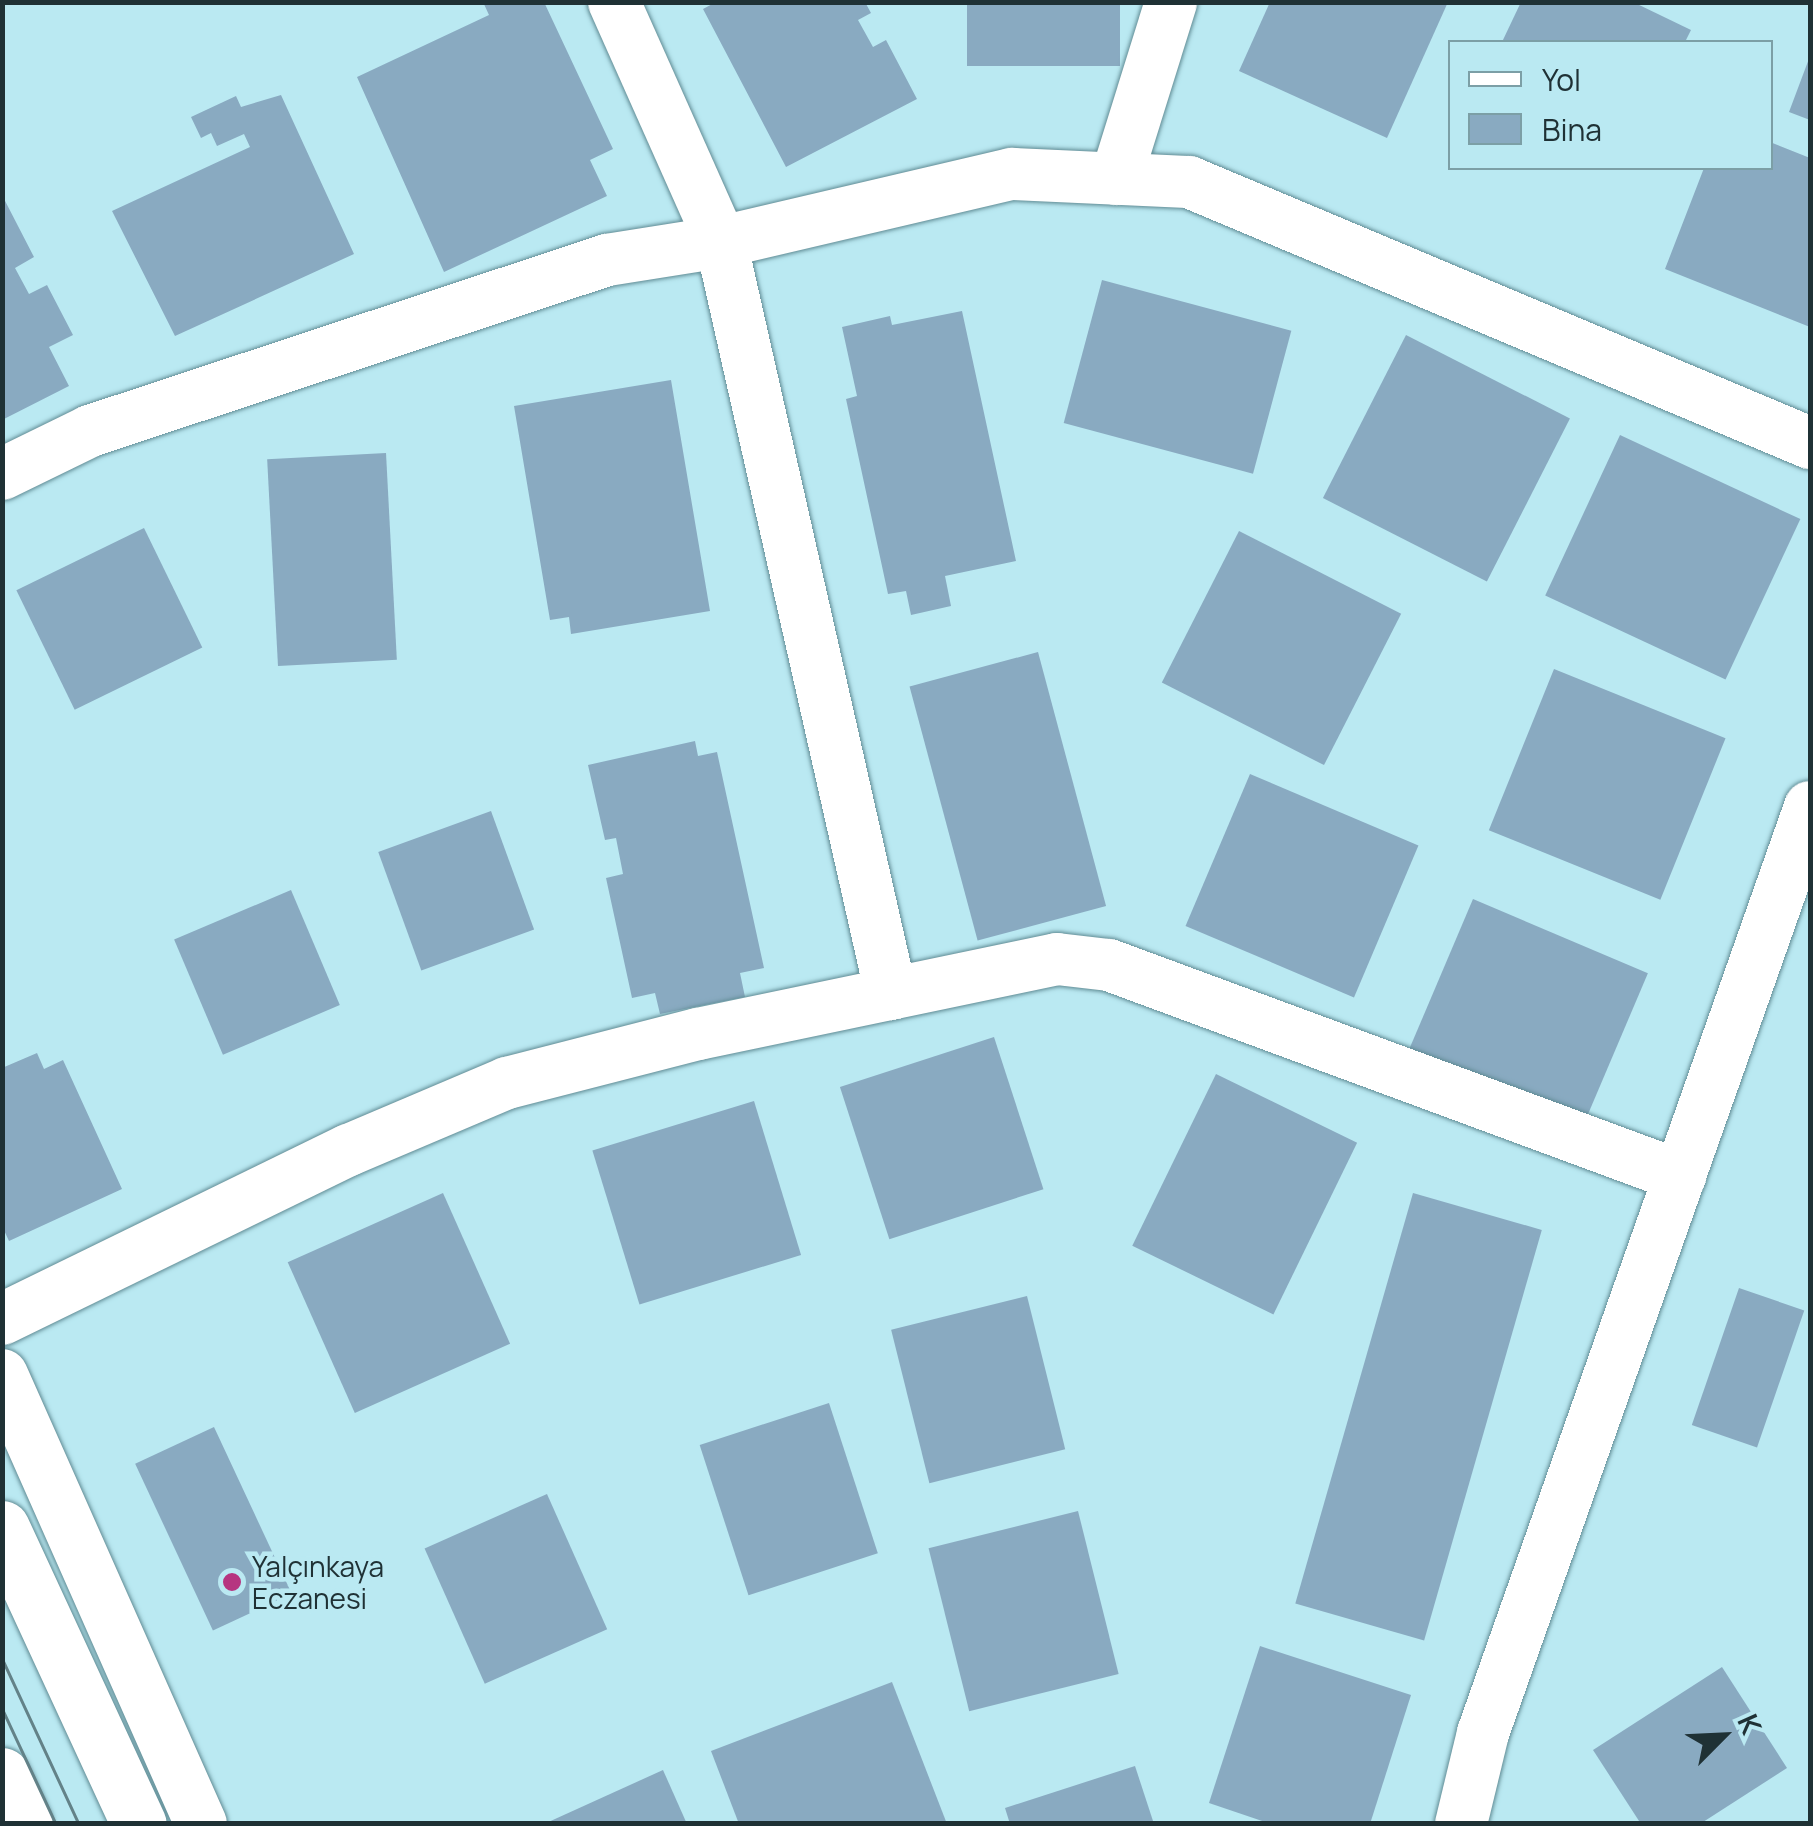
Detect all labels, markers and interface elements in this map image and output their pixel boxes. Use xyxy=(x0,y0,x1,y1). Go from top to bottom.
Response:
legend xyxy=(1448,40,1773,170)
text: Yol xyxy=(1542,59,1581,100)
text: Bina xyxy=(1542,109,1602,150)
place label: Yalçınkaya Eczanesi xyxy=(252,1549,384,1615)
marker: Yalçınkaya Eczanesi xyxy=(221,1571,243,1593)
north arrow xyxy=(1673,1686,1773,1786)
text: K xyxy=(1729,1708,1771,1740)

